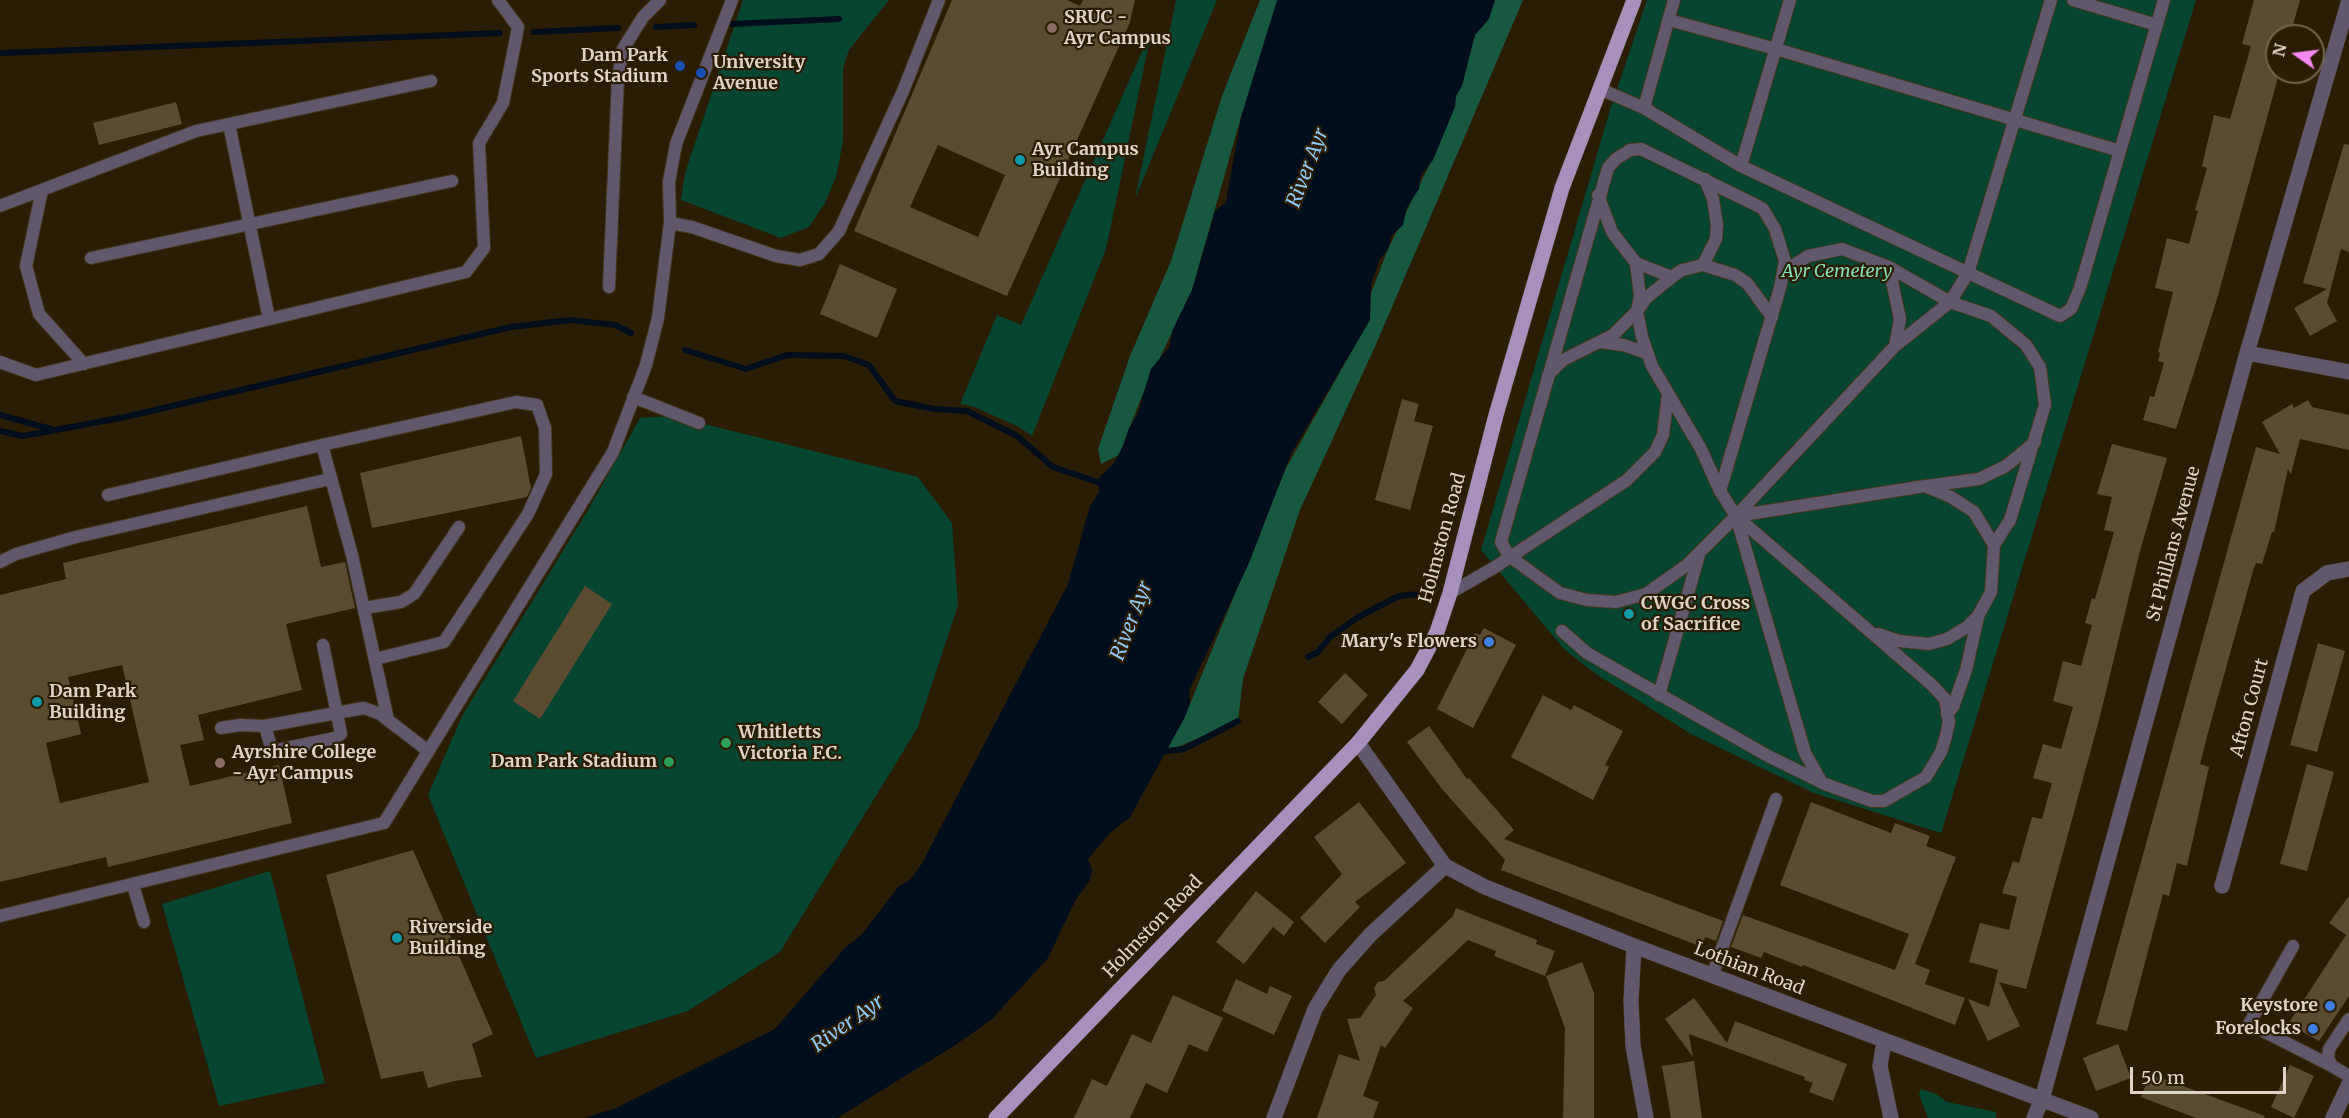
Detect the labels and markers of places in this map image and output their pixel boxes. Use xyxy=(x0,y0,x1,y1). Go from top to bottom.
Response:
place label: SRUC - Ayr Campus xyxy=(1064,7,1171,50)
marker: SRUC - Ayr Campus xyxy=(1045,21,1059,35)
place label: Dam Park Sports Stadium xyxy=(531,45,668,88)
place label: University Avenue xyxy=(713,52,805,94)
marker: Dam Park Sports Stadium xyxy=(673,59,687,73)
marker: University Avenue xyxy=(694,66,708,80)
place label: Ayr Campus Building xyxy=(1032,139,1139,182)
marker: Ayr Campus Building xyxy=(1013,153,1027,167)
place label: CWGC Cross of Sacrifice xyxy=(1641,593,1750,636)
marker: CWGC Cross of Sacrifice xyxy=(1622,607,1636,621)
place label: Mary's Flowers xyxy=(1341,631,1477,653)
marker: Mary's Flowers xyxy=(1482,635,1496,649)
place label: Dam Park Building xyxy=(49,681,136,724)
marker: Dam Park Building xyxy=(30,695,44,709)
place label: Whitletts Victoria F.C. xyxy=(738,722,842,764)
marker: Whitletts Victoria F.C. xyxy=(719,736,733,750)
place label: Ayrshire College - Ayr Campus xyxy=(232,742,376,784)
place label: Dam Park Stadium xyxy=(491,751,657,773)
marker: Dam Park Stadium xyxy=(662,755,676,769)
marker: Ayrshire College - Ayr Campus xyxy=(213,756,227,770)
place label: Riverside Building xyxy=(409,917,492,960)
marker: Riverside Building xyxy=(390,931,404,945)
place label: Keystore xyxy=(2240,995,2318,1017)
marker: Keystore xyxy=(2323,999,2337,1013)
place label: Forelocks xyxy=(2215,1018,2301,1040)
marker: Forelocks xyxy=(2306,1022,2320,1036)

